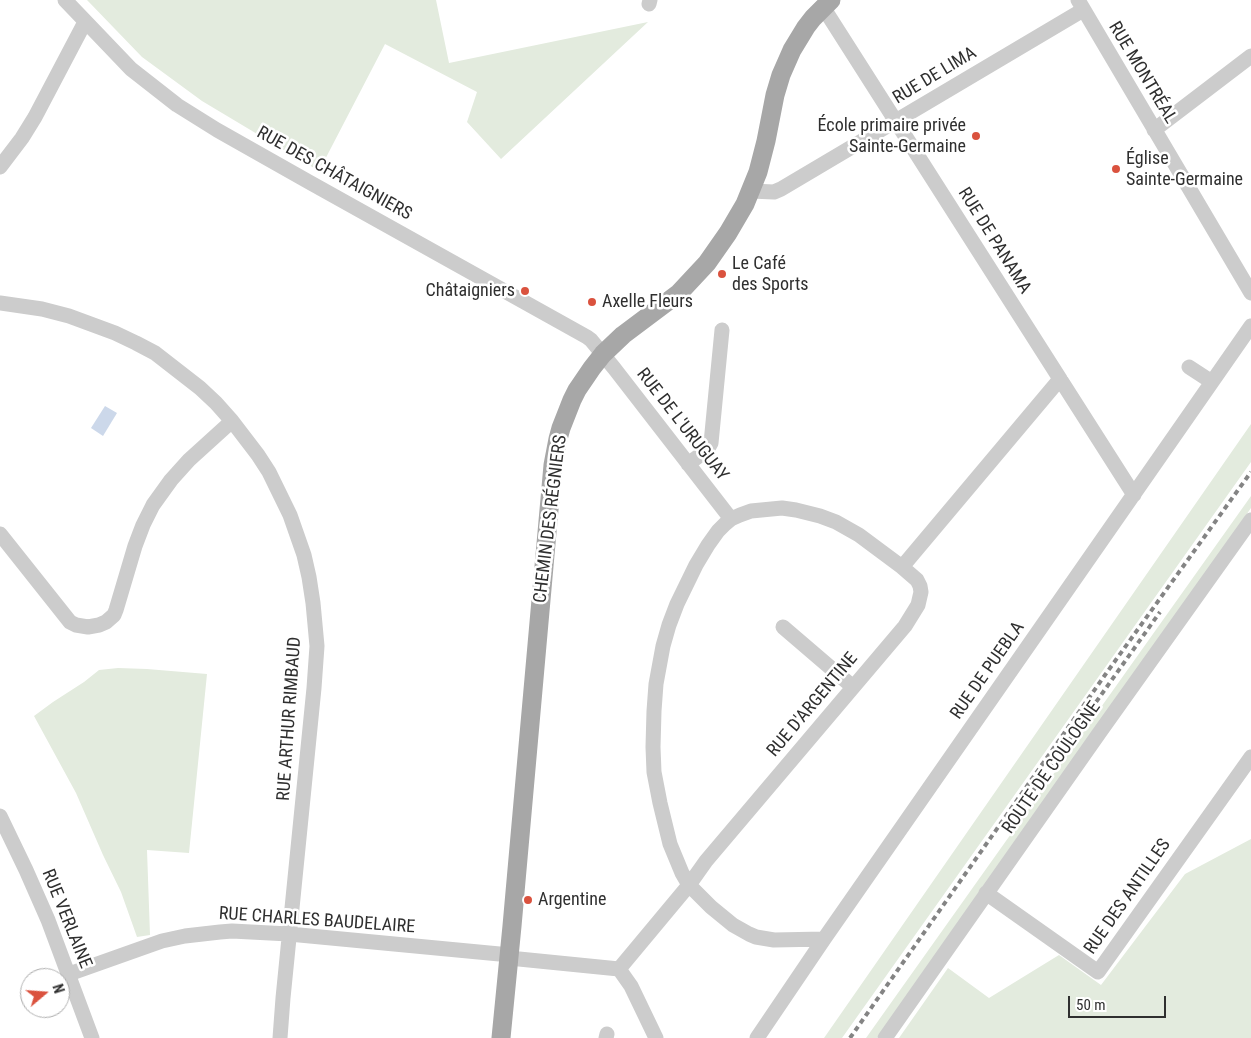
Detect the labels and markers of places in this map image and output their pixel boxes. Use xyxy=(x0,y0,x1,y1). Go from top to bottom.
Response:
place label: École primaire privée Sainte-Germaine xyxy=(818,115,966,158)
marker: École primaire privée Sainte-Germaine xyxy=(970,130,982,142)
place label: Église Sainte-Germaine xyxy=(1126,148,1243,190)
marker: Église Sainte-Germaine xyxy=(1110,163,1122,175)
place label: Le Café des Sports xyxy=(732,253,808,296)
marker: Le Café des Sports xyxy=(716,268,728,280)
place label: Châtaigniers xyxy=(426,280,515,302)
marker: Châtaigniers xyxy=(519,285,531,297)
place label: Axelle Fleurs xyxy=(602,291,693,313)
marker: Axelle Fleurs xyxy=(586,296,598,308)
place label: Argentine xyxy=(538,889,606,911)
marker: Argentine xyxy=(522,894,534,906)

